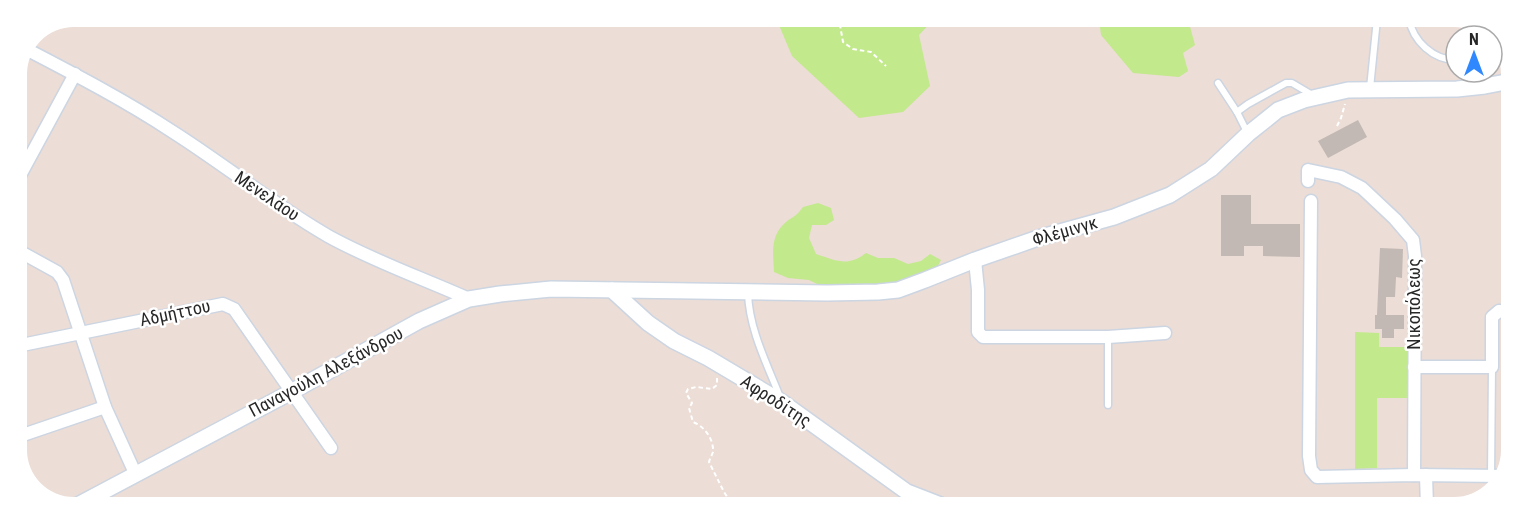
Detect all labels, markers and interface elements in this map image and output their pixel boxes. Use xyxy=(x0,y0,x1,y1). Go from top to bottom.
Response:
north arrow xyxy=(1444,24,1504,84)
text: N xyxy=(1469,30,1479,49)
street label: Μενελάου xyxy=(231,166,304,225)
street label: Φλέμινγκ xyxy=(1030,211,1100,250)
street label: Νικοπόλεως xyxy=(1403,258,1424,350)
street label: Αδμήττου xyxy=(138,295,212,330)
street label: Παναγούλη Αλεξάνδρου xyxy=(245,322,406,421)
street label: Αφροδίτης xyxy=(737,370,815,431)

